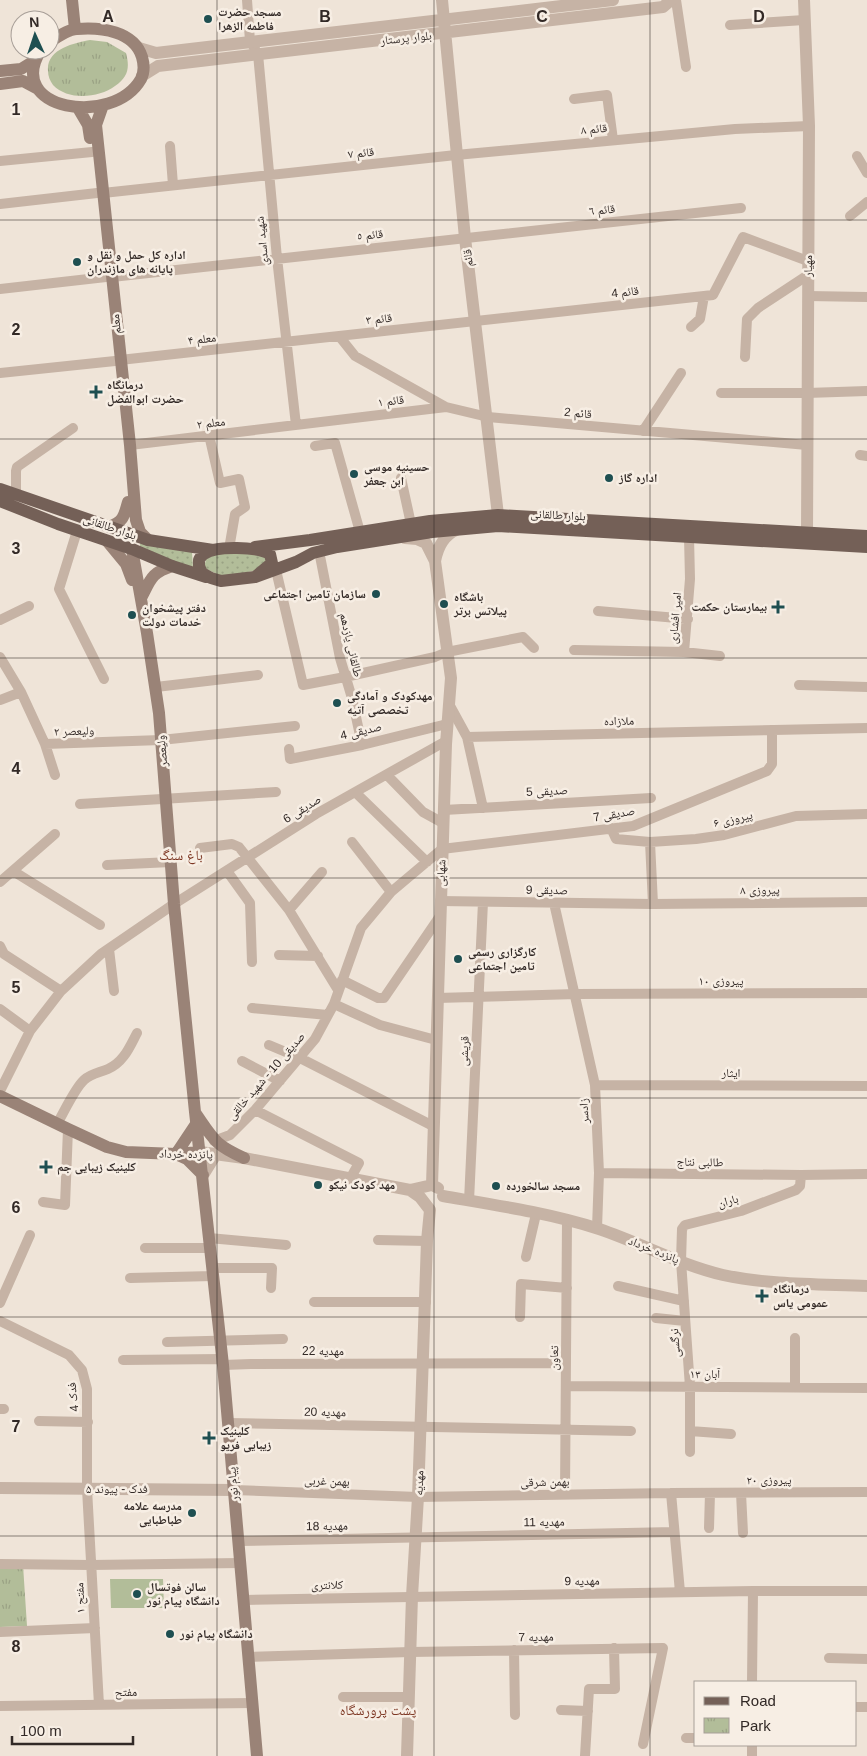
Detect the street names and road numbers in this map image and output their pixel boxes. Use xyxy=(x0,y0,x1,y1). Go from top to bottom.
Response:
street label: بلوار پرستار xyxy=(379,28,432,48)
street label: قائم ٨ xyxy=(580,121,608,138)
street label: قائم ٧ xyxy=(347,145,375,162)
street label: قائم ٦ xyxy=(588,202,616,219)
street label: شهید اسدی xyxy=(252,215,272,266)
street label: قائم ٥ xyxy=(356,227,384,244)
street label: قائم xyxy=(460,248,477,268)
street label: مهیار xyxy=(801,255,815,278)
street label: قائم 4 xyxy=(610,284,640,301)
street label: قائم ٣ xyxy=(365,311,393,328)
street label: معلم xyxy=(108,313,125,335)
street label: معلم ۴ xyxy=(187,331,217,348)
street label: قائم ١ xyxy=(377,392,405,411)
street label: قائم 2 xyxy=(563,405,592,422)
street label: معلم ٢ xyxy=(196,414,226,433)
street label: بلوار طالقانی xyxy=(530,507,586,524)
street label: بلوار طالقانی xyxy=(81,511,138,543)
street label: امیر افشاری xyxy=(666,591,684,644)
street label: طالقانی یازدهم xyxy=(336,612,365,679)
street label: ملازاده xyxy=(604,714,634,728)
street label: صدیقی 4 xyxy=(339,719,383,743)
street label: ولیعصر ٢ xyxy=(54,723,94,739)
street label: ولیعصر xyxy=(154,735,171,768)
street label: صدیقی 5 xyxy=(526,783,568,799)
street label: صدیقی 6 xyxy=(280,792,324,826)
street label: صدیقی 7 xyxy=(592,803,636,825)
street label: پیروزی ۶ xyxy=(712,808,754,830)
street label: شهابی xyxy=(434,859,449,887)
street label: صدیقی 9 xyxy=(526,883,568,898)
street label: پیروزی ٨ xyxy=(740,883,780,898)
street label: پیروزی ١٠ xyxy=(698,974,744,988)
street label: صدیقی 10 - شهید خالقی xyxy=(224,1029,308,1123)
street label: قریشی xyxy=(456,1036,472,1066)
street label: ایثار xyxy=(721,1066,741,1080)
street label: زادسر xyxy=(576,1098,592,1125)
street label: پانزده خرداد xyxy=(159,1147,213,1162)
street label: طالبی نتاج xyxy=(676,1155,724,1170)
street label: باران xyxy=(716,1191,740,1211)
street label: پانزده خرداد xyxy=(626,1233,682,1267)
street label: نرگسی xyxy=(667,1328,683,1358)
street label: مهدیه 22 xyxy=(302,1344,344,1358)
street label: تعاون xyxy=(547,1345,561,1371)
street label: ۱۳ آبان xyxy=(690,1367,721,1381)
street label: فدک 4 xyxy=(65,1382,81,1412)
street label: مهدیه 20 xyxy=(304,1405,346,1420)
street label: پیام نور xyxy=(224,1466,243,1503)
street label: مهدیه xyxy=(412,1470,427,1496)
street label: بهمن غربی xyxy=(304,1473,350,1489)
street label: پیروزی ٢٠ xyxy=(746,1473,792,1487)
street label: بهمن شرقی xyxy=(520,1475,570,1490)
street label: فدک - پیوند ۵ xyxy=(86,1482,148,1496)
street label: مهدیه 11 xyxy=(523,1515,565,1530)
street label: مهدیه 18 xyxy=(306,1519,348,1534)
street label: مهدیه 9 xyxy=(564,1574,600,1589)
street label: کلانتری xyxy=(311,1578,343,1592)
street label: مفتح ۱ xyxy=(72,1582,88,1614)
street label: مهدیه 7 xyxy=(518,1630,554,1645)
street label: مفتح xyxy=(115,1685,137,1699)

